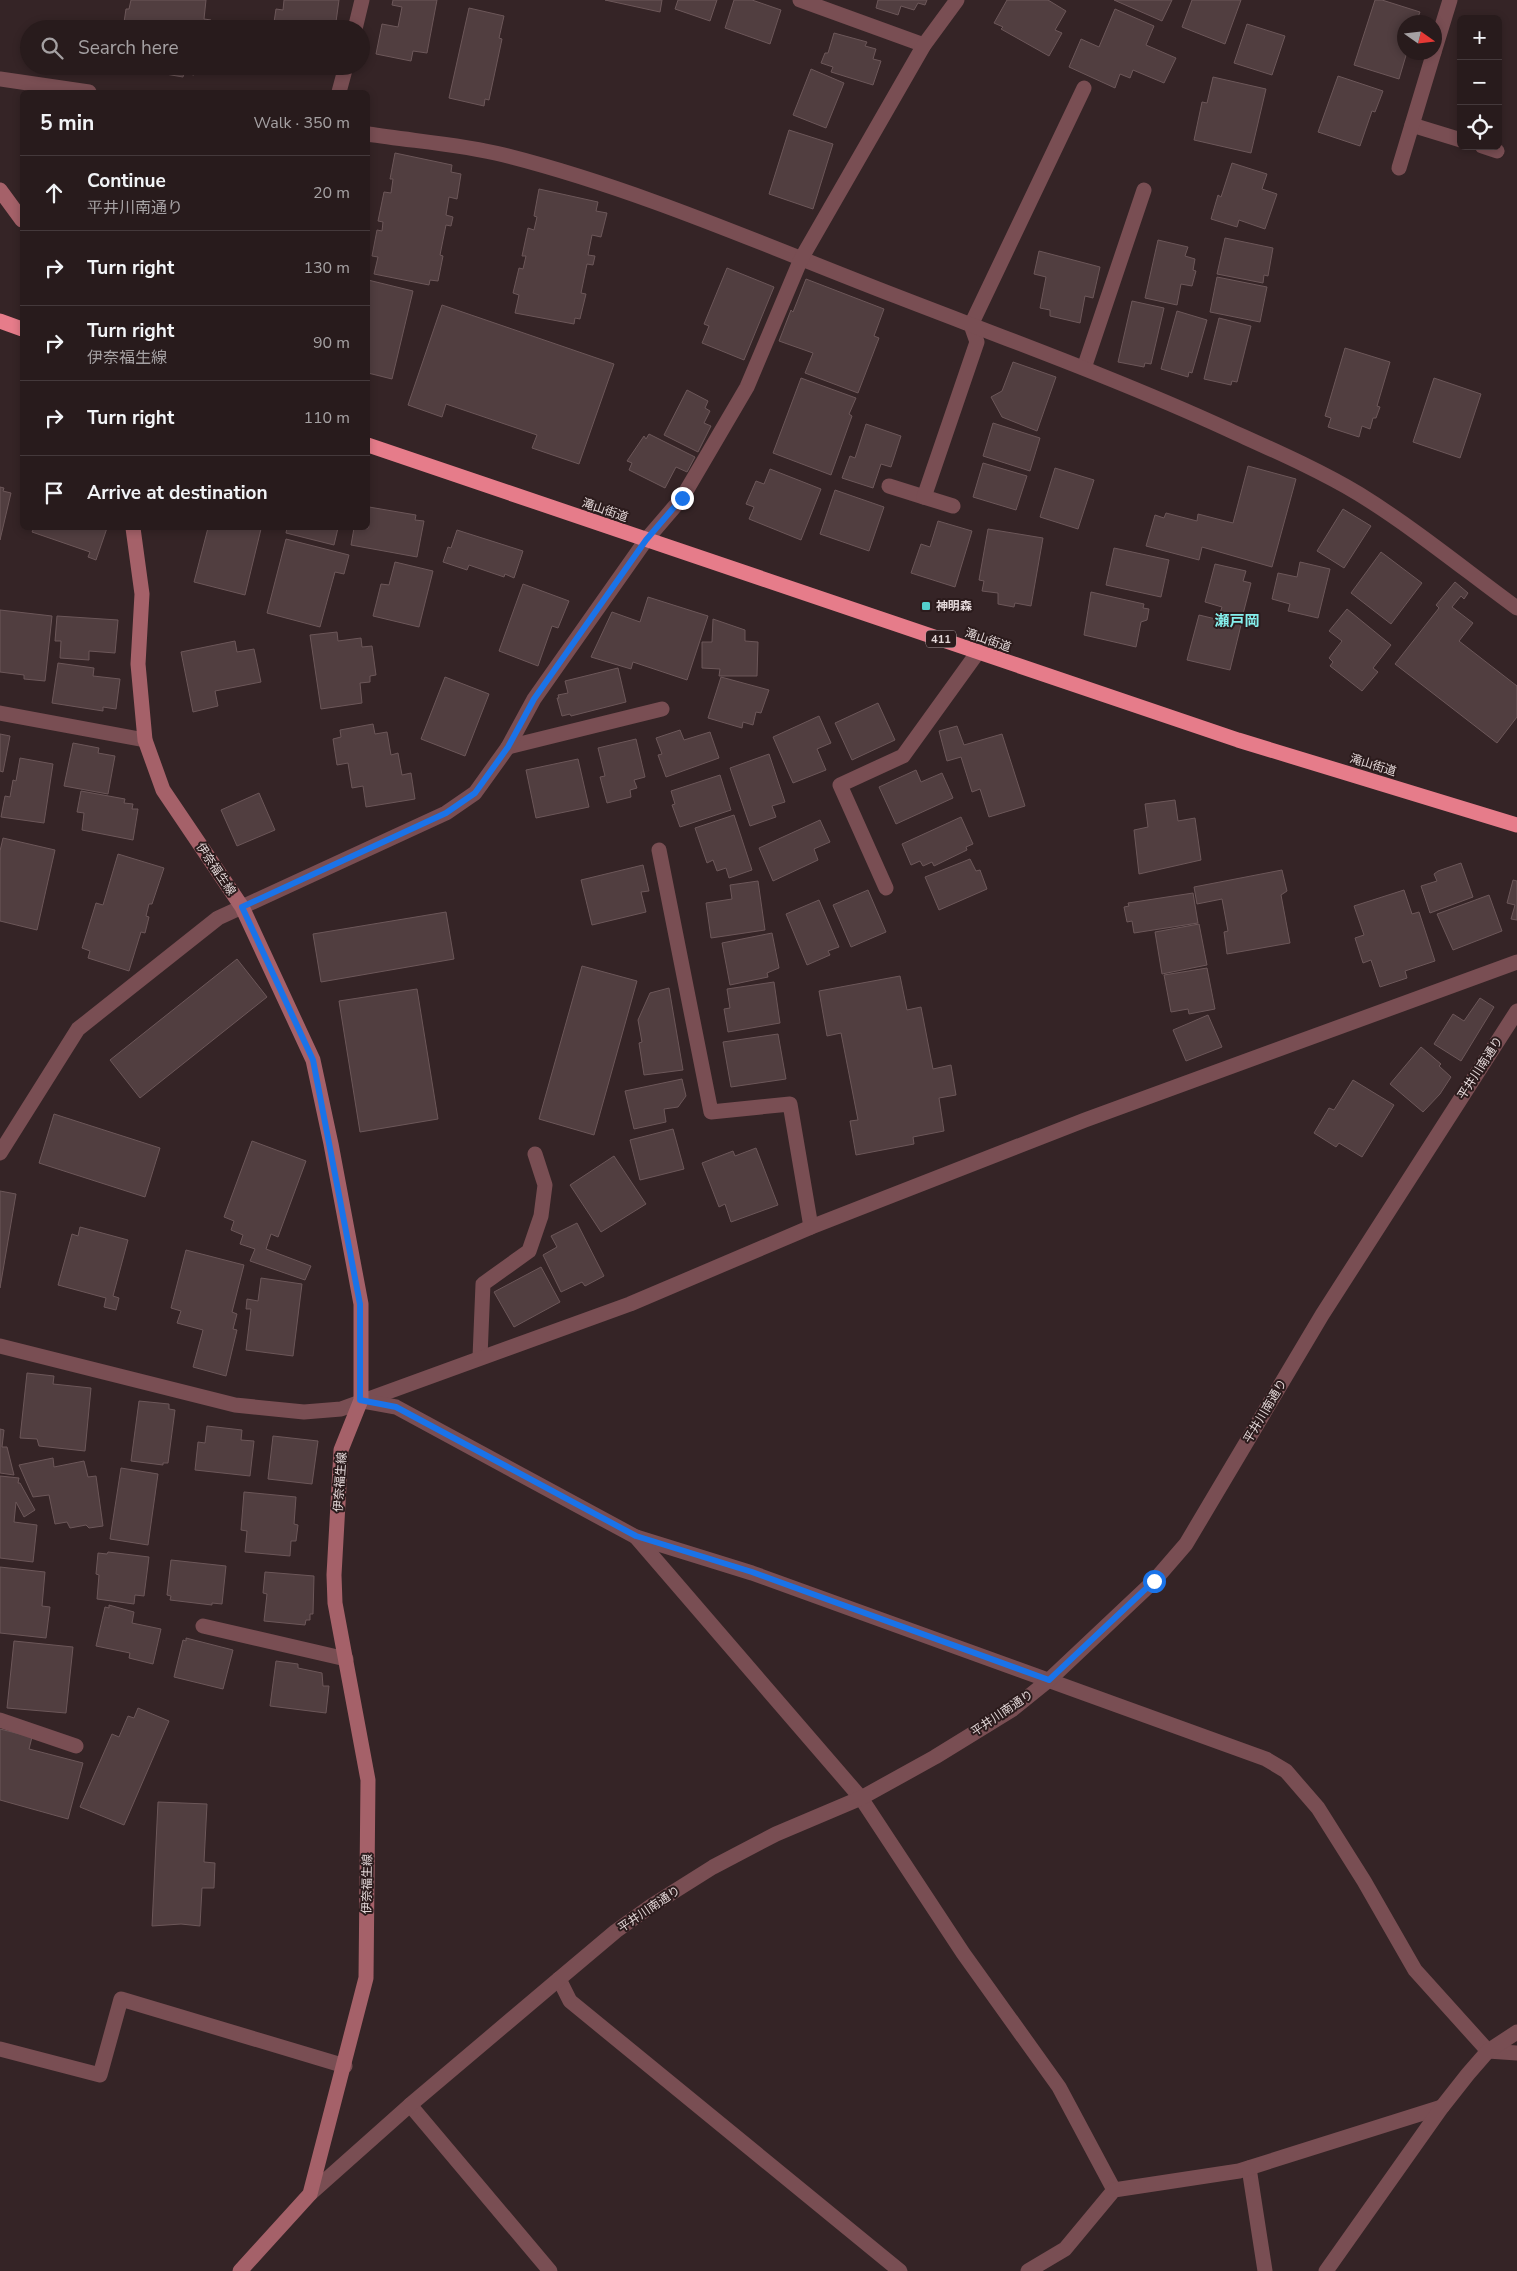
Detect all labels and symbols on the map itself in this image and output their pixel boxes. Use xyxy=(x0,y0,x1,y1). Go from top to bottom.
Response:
north arrow xyxy=(1397,15,1442,60)
route end xyxy=(671,487,694,510)
street label: 滝山街道 xyxy=(580,495,630,525)
place label: 神明森 xyxy=(936,598,972,614)
marker: 神明森 xyxy=(920,600,932,612)
district label: 瀬戸岡 xyxy=(1214,611,1260,631)
street label: 滝山街道 xyxy=(963,625,1013,655)
road number: 411 xyxy=(926,630,956,648)
street label: 滝山街道 xyxy=(1348,750,1398,780)
street label: 伊奈福生線 xyxy=(193,840,239,898)
street label: 平井川南通り xyxy=(1454,1033,1506,1103)
street label: 平井川南通り xyxy=(1240,1376,1290,1446)
street label: 伊奈福生線 xyxy=(330,1452,350,1512)
route start xyxy=(1143,1570,1166,1593)
street label: 平井川南通り xyxy=(968,1686,1036,1740)
street label: 伊奈福生線 xyxy=(358,1854,376,1914)
street label: 平井川南通り xyxy=(615,1882,683,1936)

